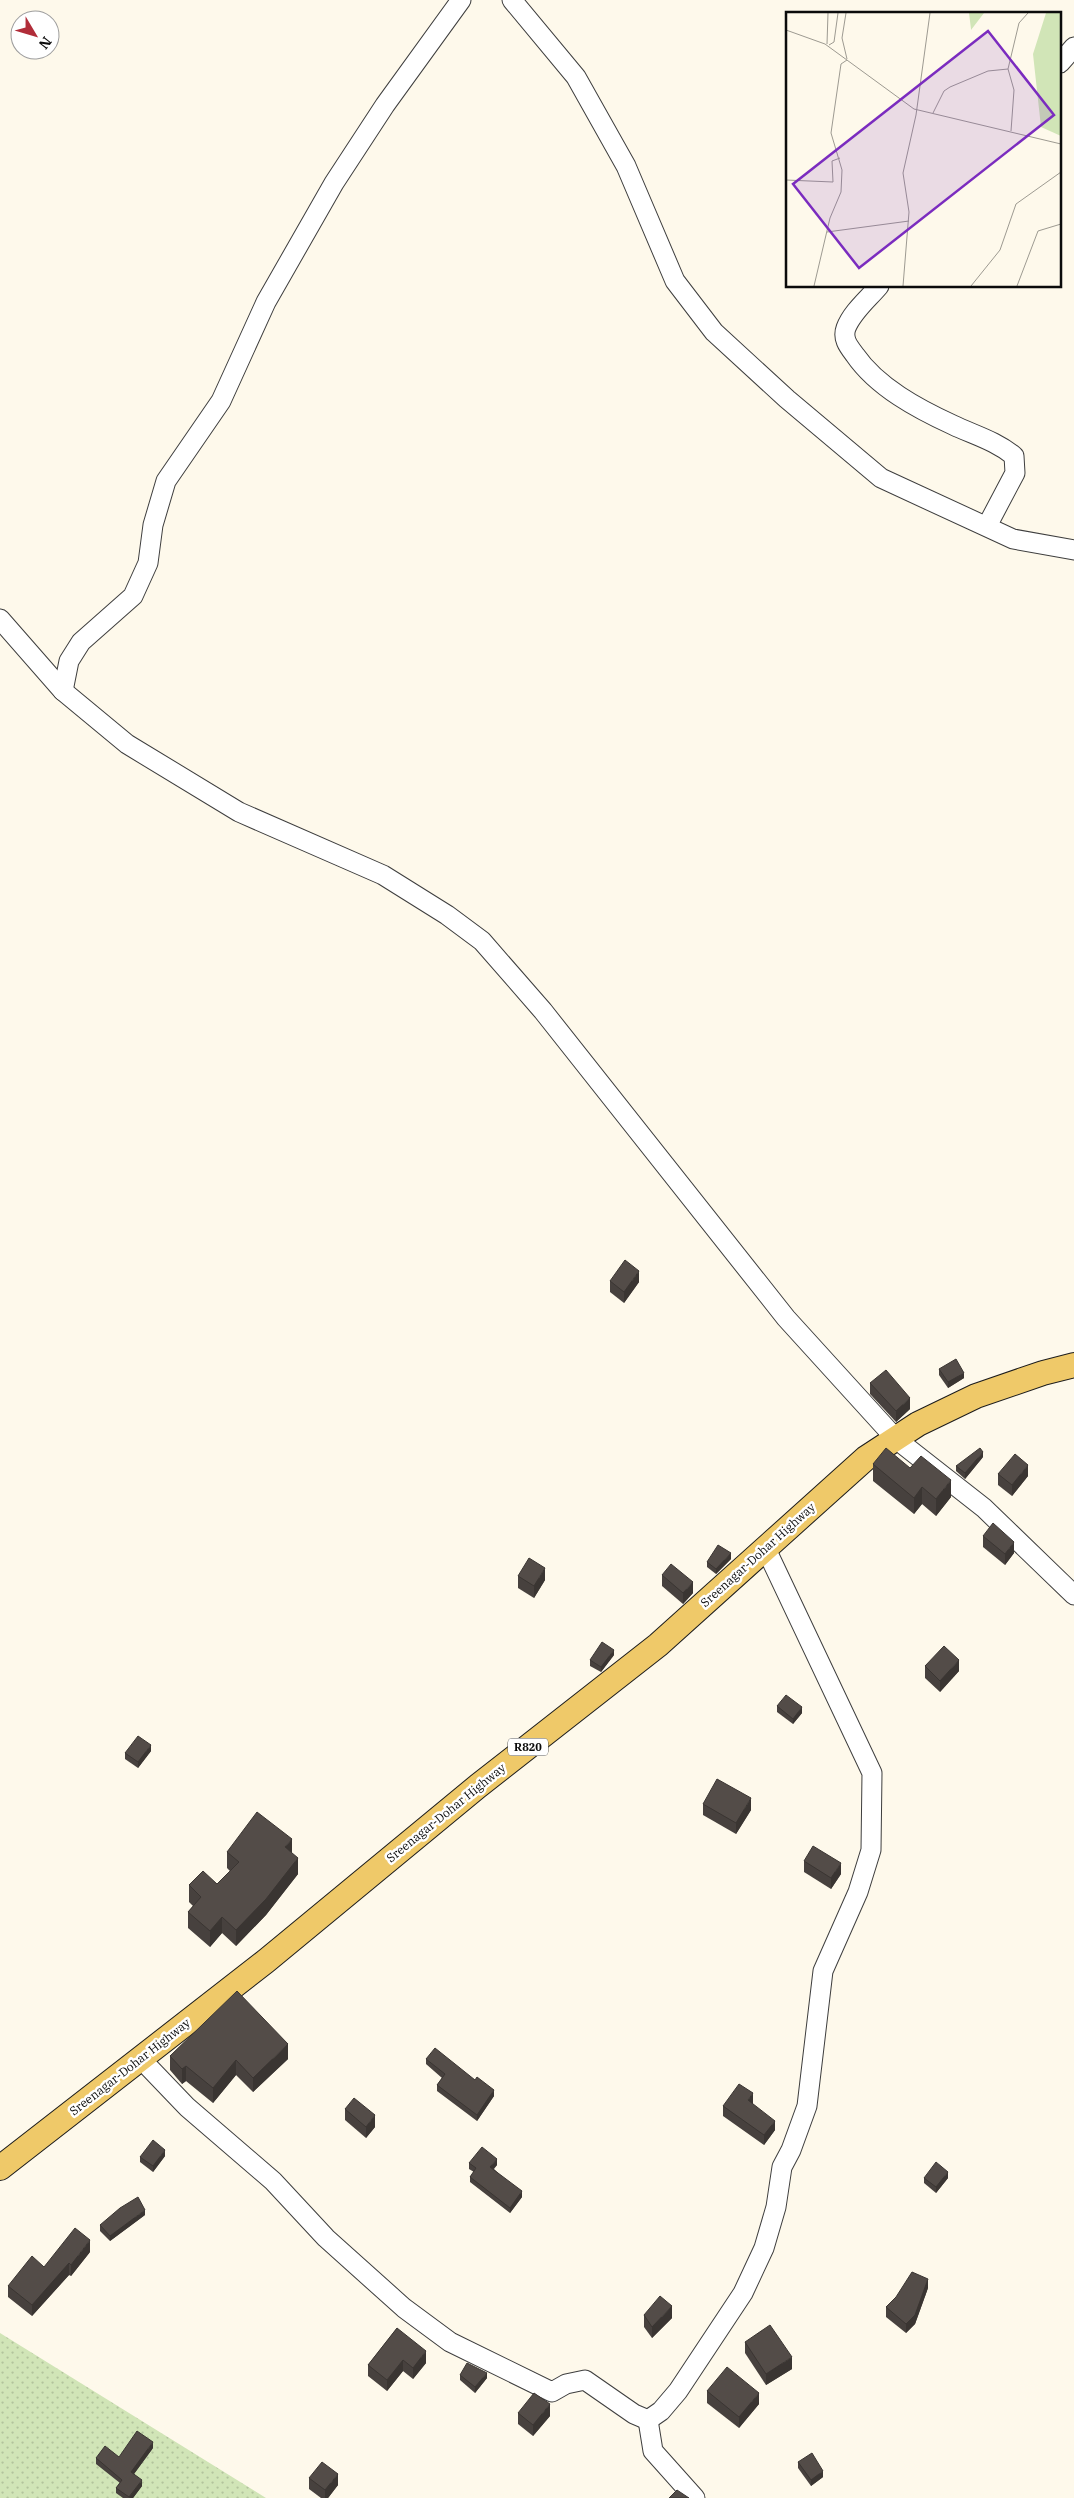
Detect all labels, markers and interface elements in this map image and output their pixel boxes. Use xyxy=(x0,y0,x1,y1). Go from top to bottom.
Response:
north arrow xyxy=(10,10,60,60)
inset map xyxy=(786,12,1062,288)
text: N xyxy=(35,33,56,53)
street label: Sreenagar-Dohar Highway xyxy=(697,1499,818,1610)
road number: R820 xyxy=(508,1738,548,1755)
street label: Sreenagar-Dohar Highway xyxy=(383,1760,509,1865)
street label: Sreenagar-Dohar Highway xyxy=(66,2014,193,2118)

